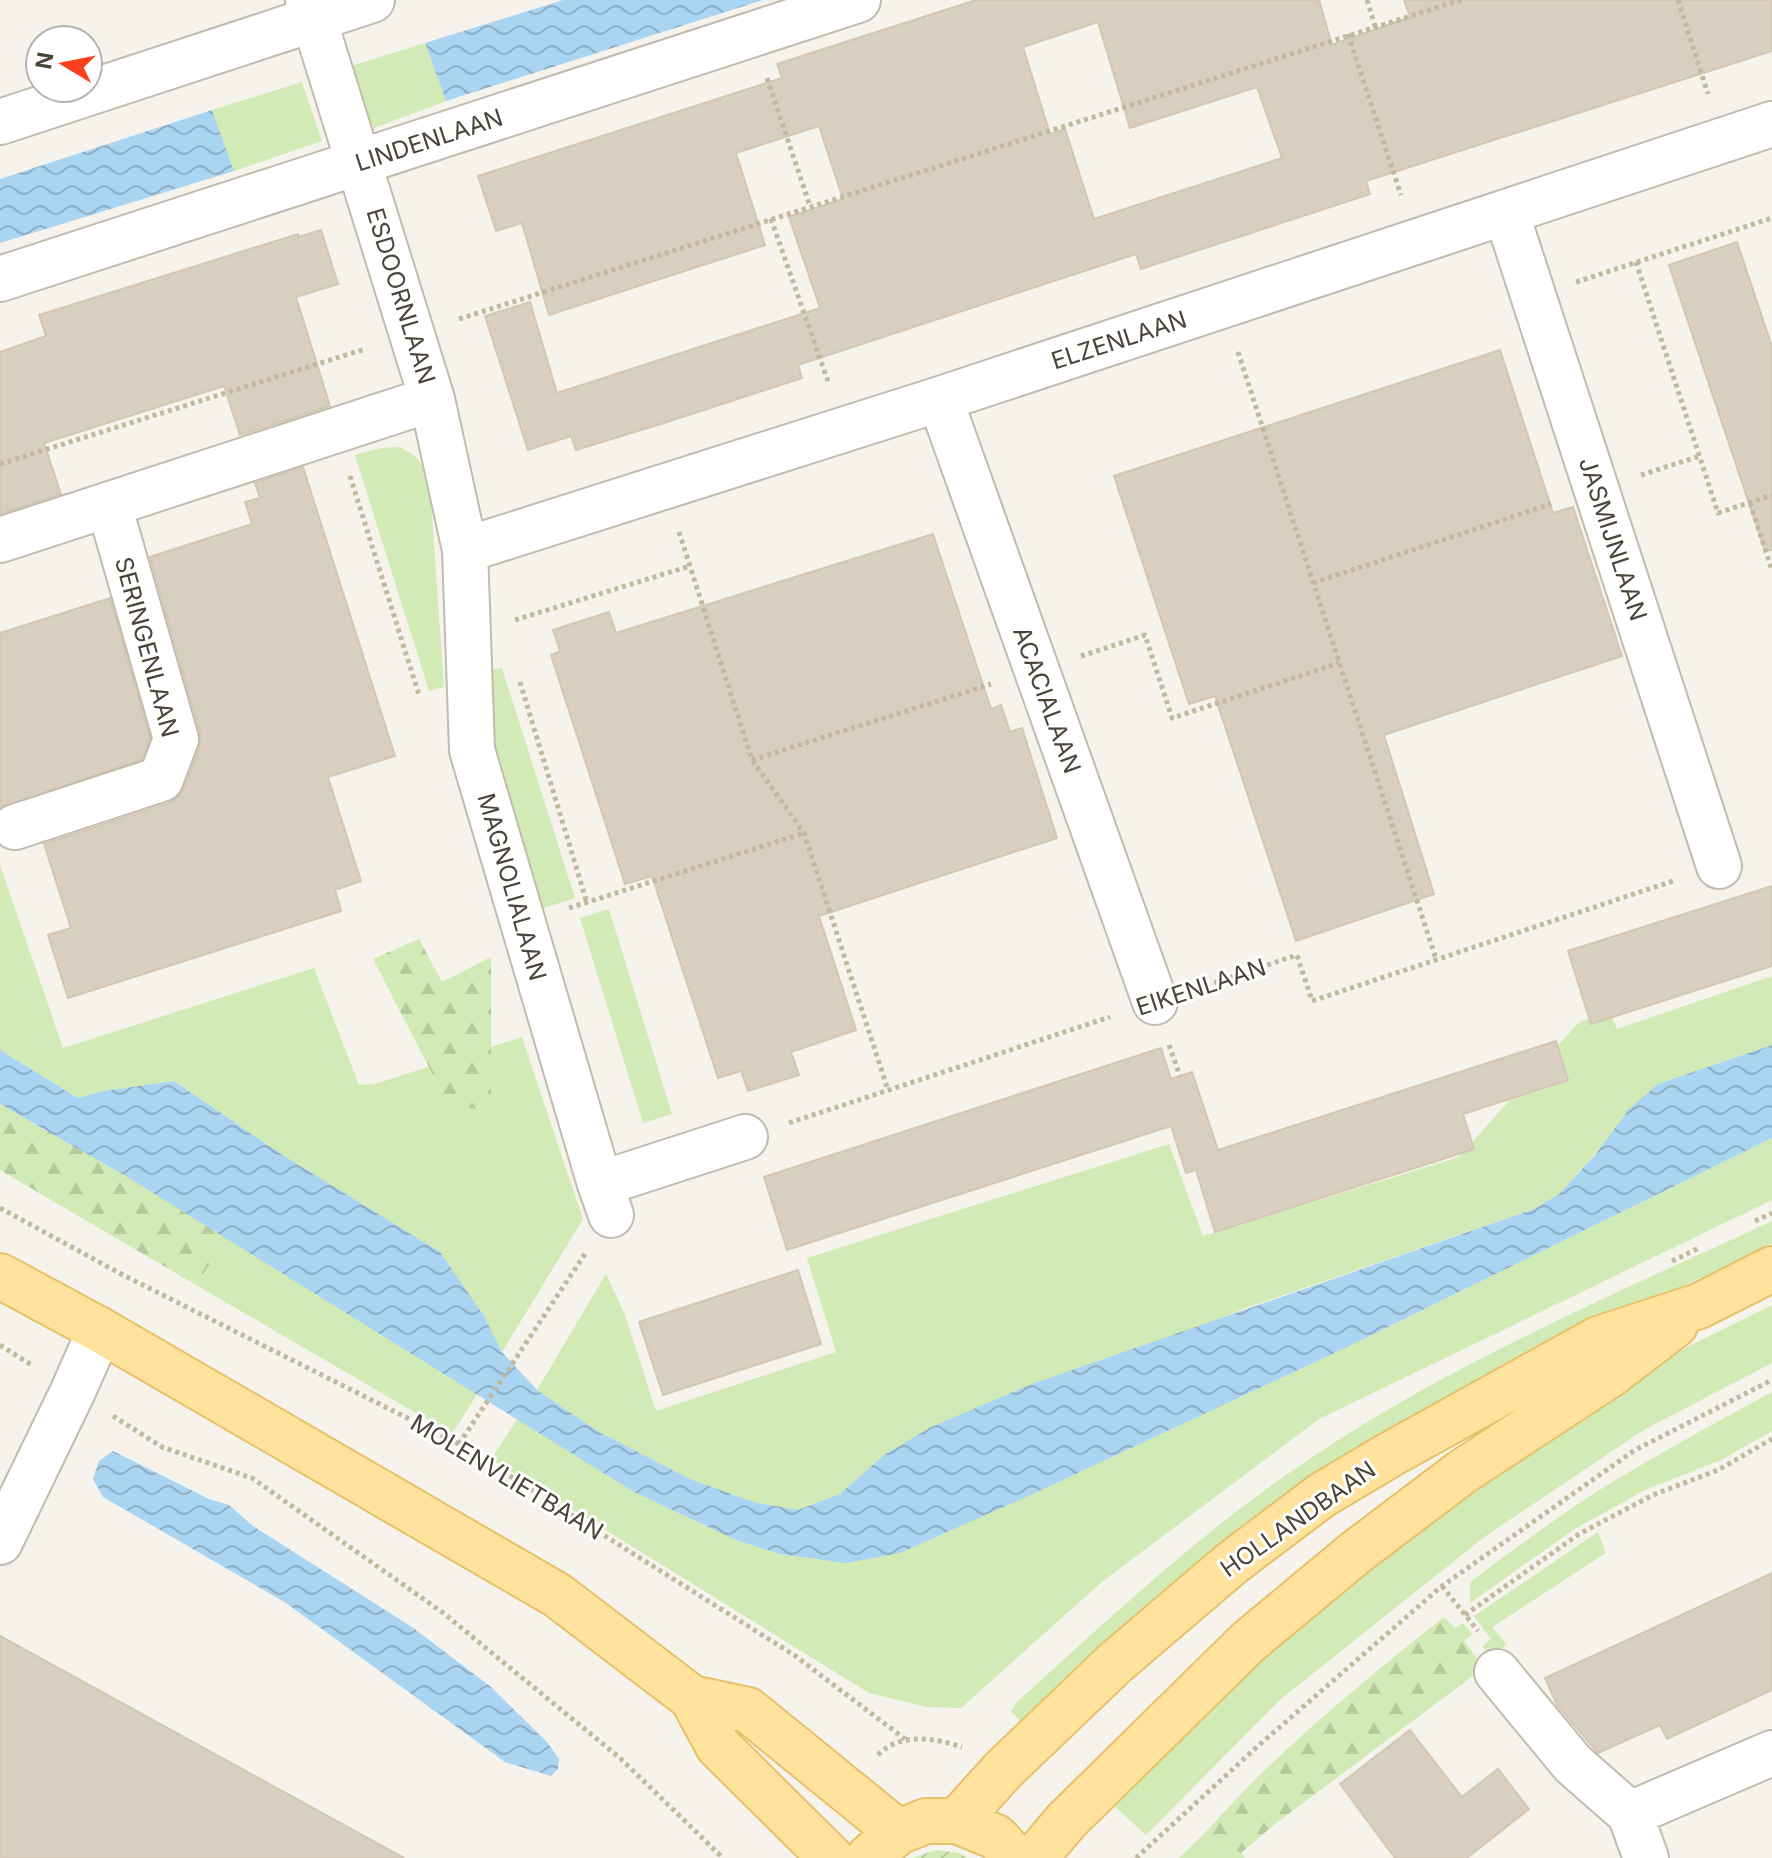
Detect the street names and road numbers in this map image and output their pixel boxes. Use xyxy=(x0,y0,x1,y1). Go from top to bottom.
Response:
street label: LINDENLAAN xyxy=(352,103,506,177)
street label: ESDOORNLAAN xyxy=(360,204,442,388)
street label: ELZENLAAN xyxy=(1048,304,1190,376)
street label: JASMIJNLAAN xyxy=(1573,454,1653,624)
street label: SERINGENLAAN xyxy=(109,554,185,740)
street label: ACACIALAAN xyxy=(1007,623,1087,777)
street label: MAGNOLIALAAN xyxy=(471,790,553,984)
street label: EIKENLAAN xyxy=(1133,952,1269,1022)
street label: MOLENVLIETBAAN xyxy=(405,1408,609,1546)
street label: HOLLANDBAAN xyxy=(1215,1455,1381,1583)

